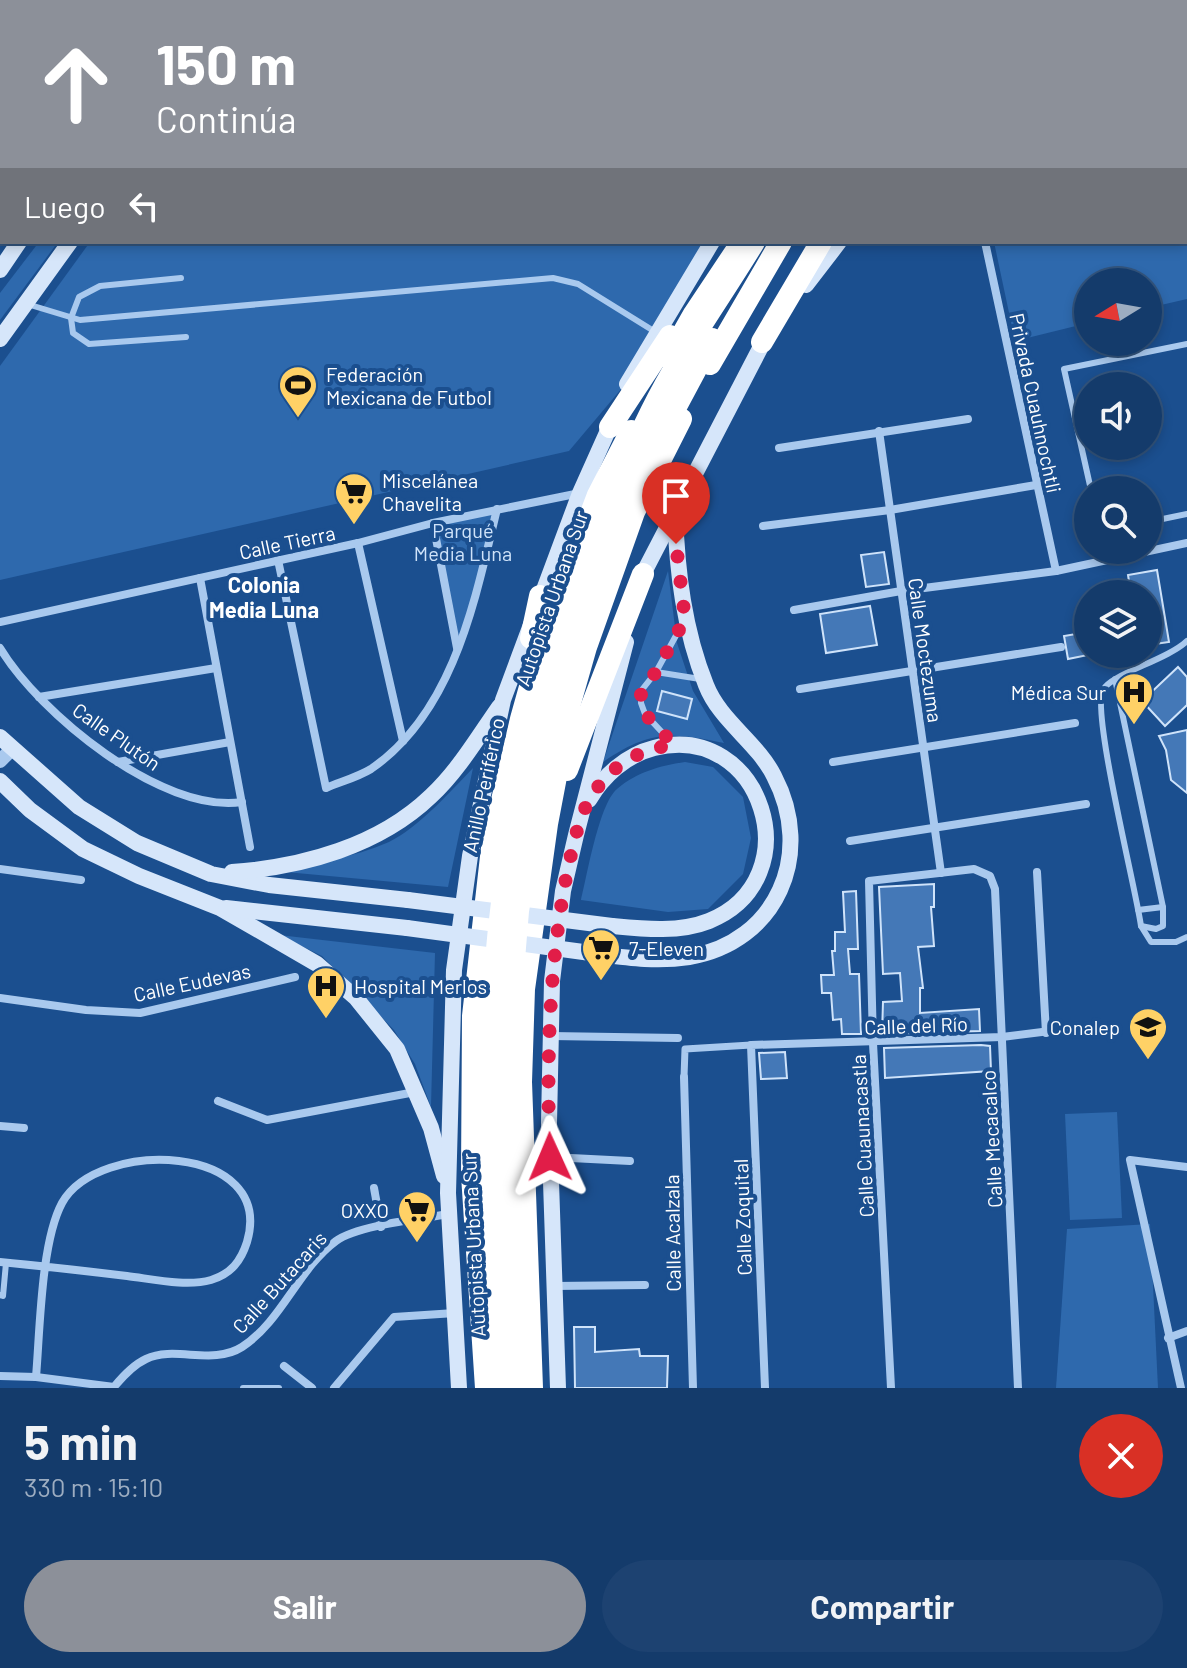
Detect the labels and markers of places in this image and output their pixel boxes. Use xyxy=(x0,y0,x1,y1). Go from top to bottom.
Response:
place label: Federación Mexicana de Futbol xyxy=(326,362,492,409)
sports icon: Federación Mexicana de Futbol xyxy=(277,364,319,419)
pin xyxy=(642,462,710,544)
place label: Miscelánea Chavelita xyxy=(382,468,478,515)
supermarket icon: Miscelánea Chavelita xyxy=(333,471,375,526)
hospital icon: Médica Sur xyxy=(1113,671,1155,726)
place label: Médica Sur xyxy=(1011,680,1106,704)
supermarket icon: 7-Eleven xyxy=(580,927,622,982)
place label: 7-Eleven xyxy=(629,936,704,960)
hospital icon: Hospital Merlos xyxy=(305,965,347,1020)
place label: Hospital Merlos xyxy=(354,974,487,998)
school or university icon: Conalep xyxy=(1127,1006,1169,1061)
place label: Conalep xyxy=(1050,1015,1120,1039)
supermarket icon: OXXO xyxy=(396,1189,438,1244)
place label: OXXO xyxy=(341,1198,389,1222)

